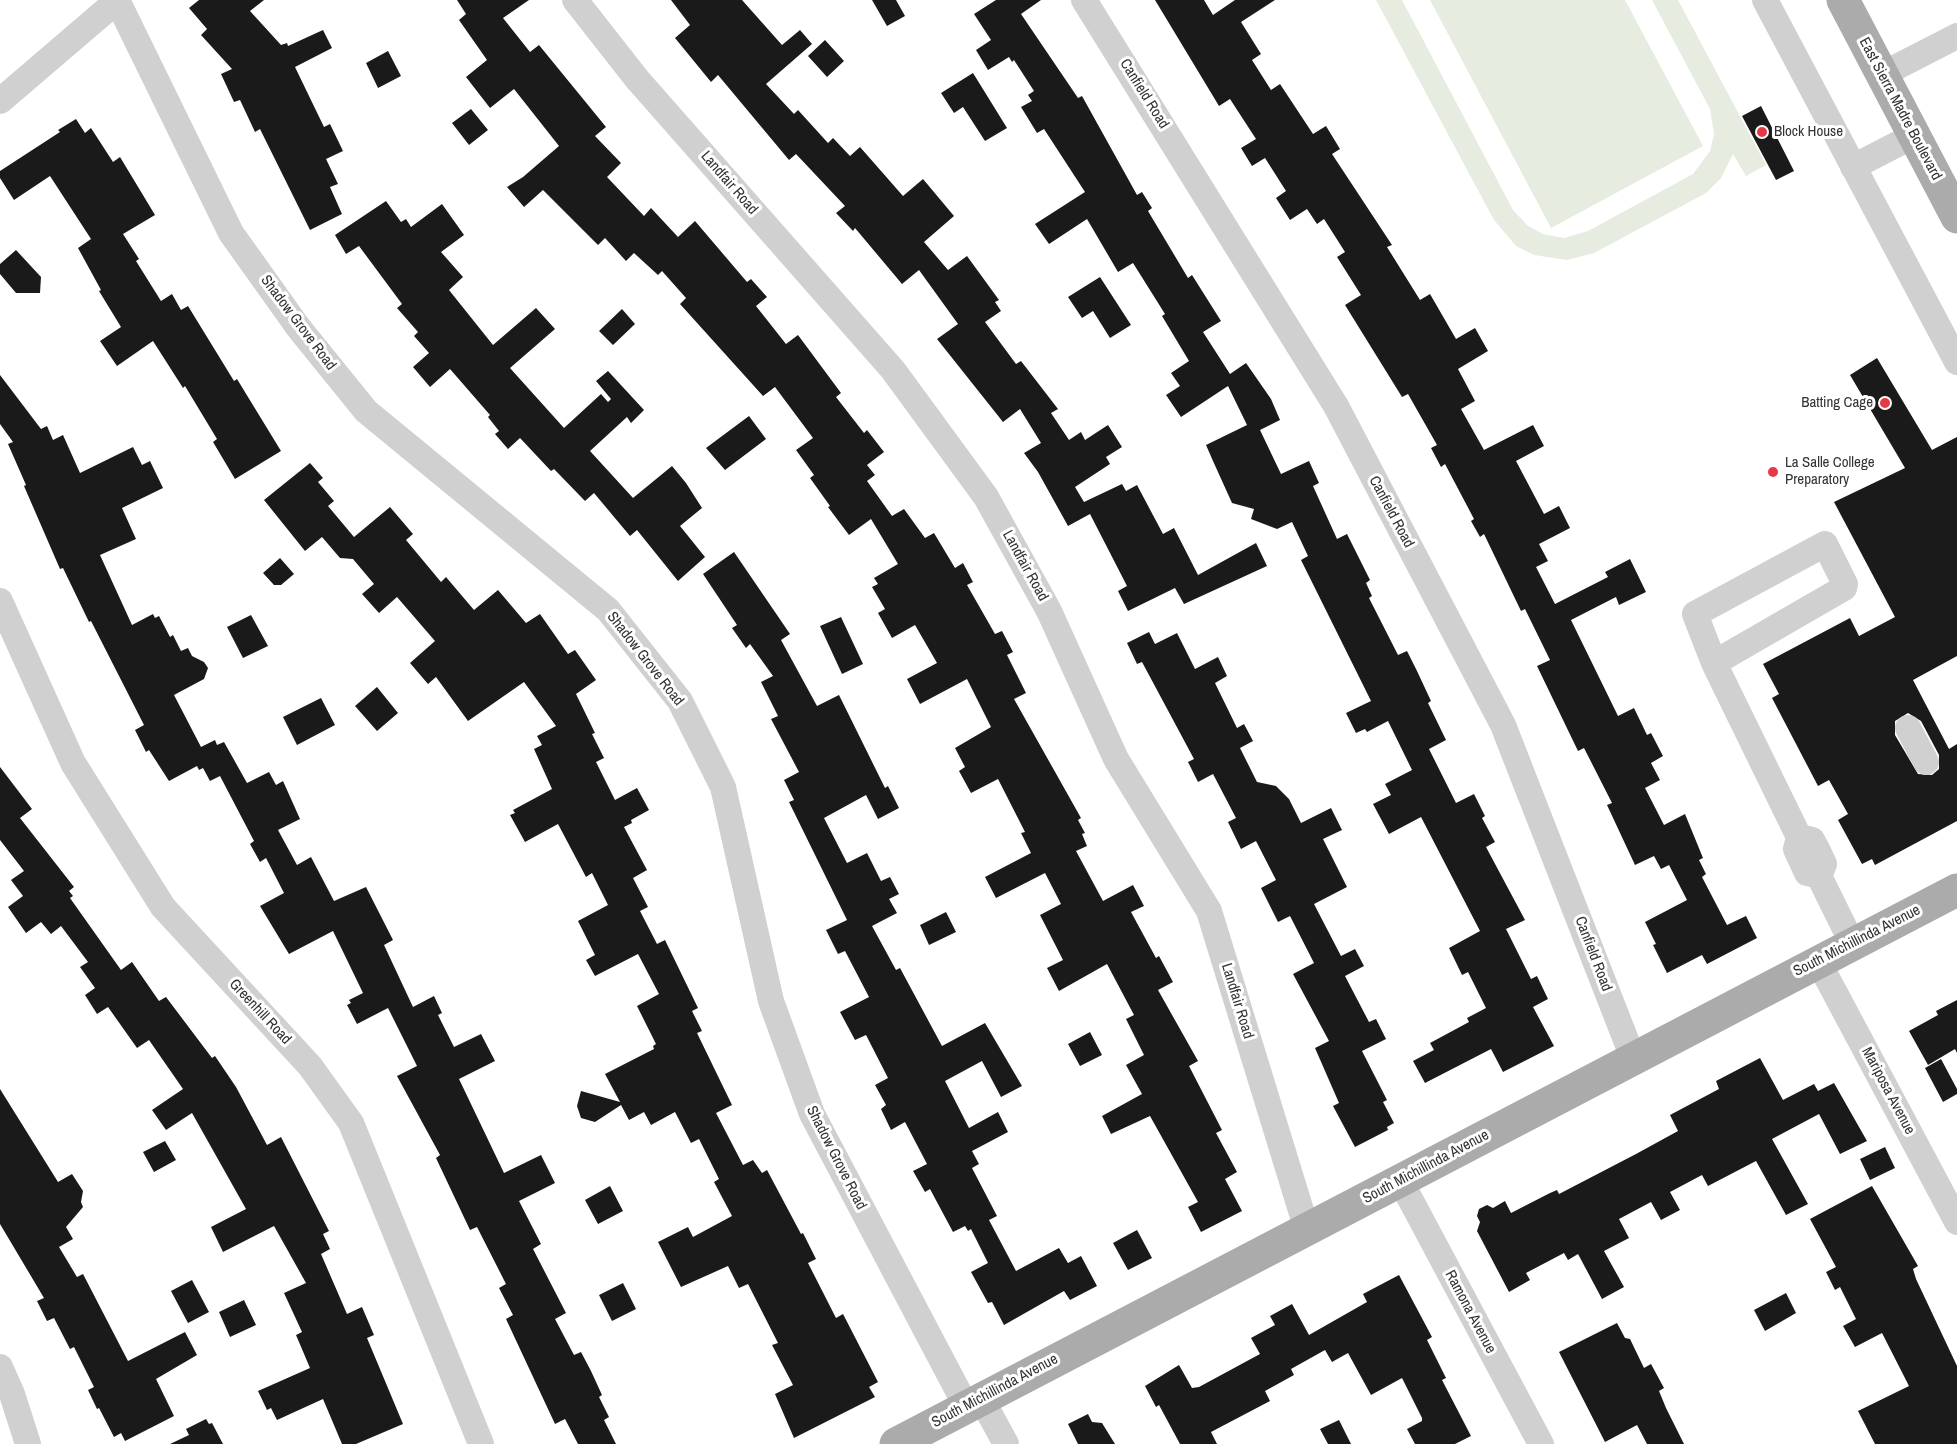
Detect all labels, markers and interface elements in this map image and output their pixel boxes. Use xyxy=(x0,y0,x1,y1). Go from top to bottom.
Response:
street label: East Sierra Madre Boulevard xyxy=(1855,35,1945,183)
street label: Canfield Road xyxy=(1116,56,1172,132)
place label: Block House xyxy=(1774,123,1843,141)
marker: Block House xyxy=(1755,125,1769,139)
street label: Landfair Road xyxy=(697,148,761,218)
street label: Shadow Grove Road xyxy=(256,272,340,374)
place label: Batting Cage xyxy=(1801,394,1873,412)
marker: Batting Cage xyxy=(1878,396,1892,410)
place label: La Salle College Preparatory xyxy=(1785,454,1875,489)
marker: La Salle College Preparatory xyxy=(1766,465,1780,479)
street label: Canfield Road xyxy=(1365,473,1417,551)
street label: Landfair Road xyxy=(998,528,1052,604)
street label: Shadow Grove Road xyxy=(603,608,687,710)
street label: South Michillinda Avenue xyxy=(1791,901,1923,981)
street label: Canfield Road xyxy=(1571,914,1615,994)
street label: Landfair Road xyxy=(1217,961,1257,1041)
street label: Greenhill Road xyxy=(225,976,295,1048)
street label: Mariposa Avenue xyxy=(1857,1044,1919,1138)
street label: Shadow Grove Road xyxy=(802,1103,870,1213)
street label: South Michillinda Avenue xyxy=(1360,1126,1492,1208)
street label: Ramona Avenue xyxy=(1441,1267,1499,1357)
street label: South Michillinda Avenue xyxy=(929,1350,1061,1432)

